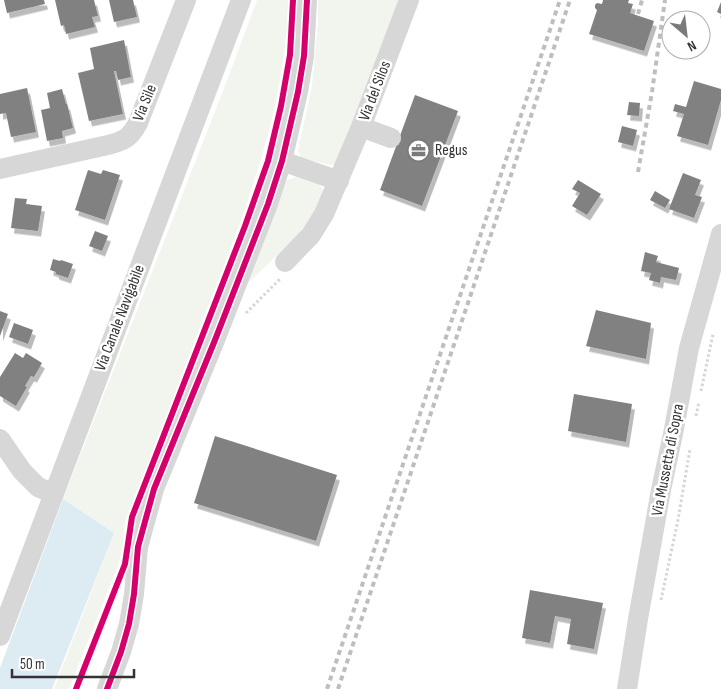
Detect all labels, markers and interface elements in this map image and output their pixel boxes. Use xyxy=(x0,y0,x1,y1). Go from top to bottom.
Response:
north arrow xyxy=(661,10,711,60)
text: N xyxy=(685,37,699,55)
street label: Via del Silos xyxy=(355,58,395,124)
street label: Via Sile xyxy=(129,82,161,124)
office icon: Regus xyxy=(407,138,431,162)
place label: Regus xyxy=(435,141,468,160)
street label: Via Canale Navigabile xyxy=(91,262,149,374)
street label: Via Mussetta di Sopra xyxy=(648,402,688,518)
scale bar xyxy=(12,646,135,678)
text: 50 m xyxy=(20,655,45,674)

